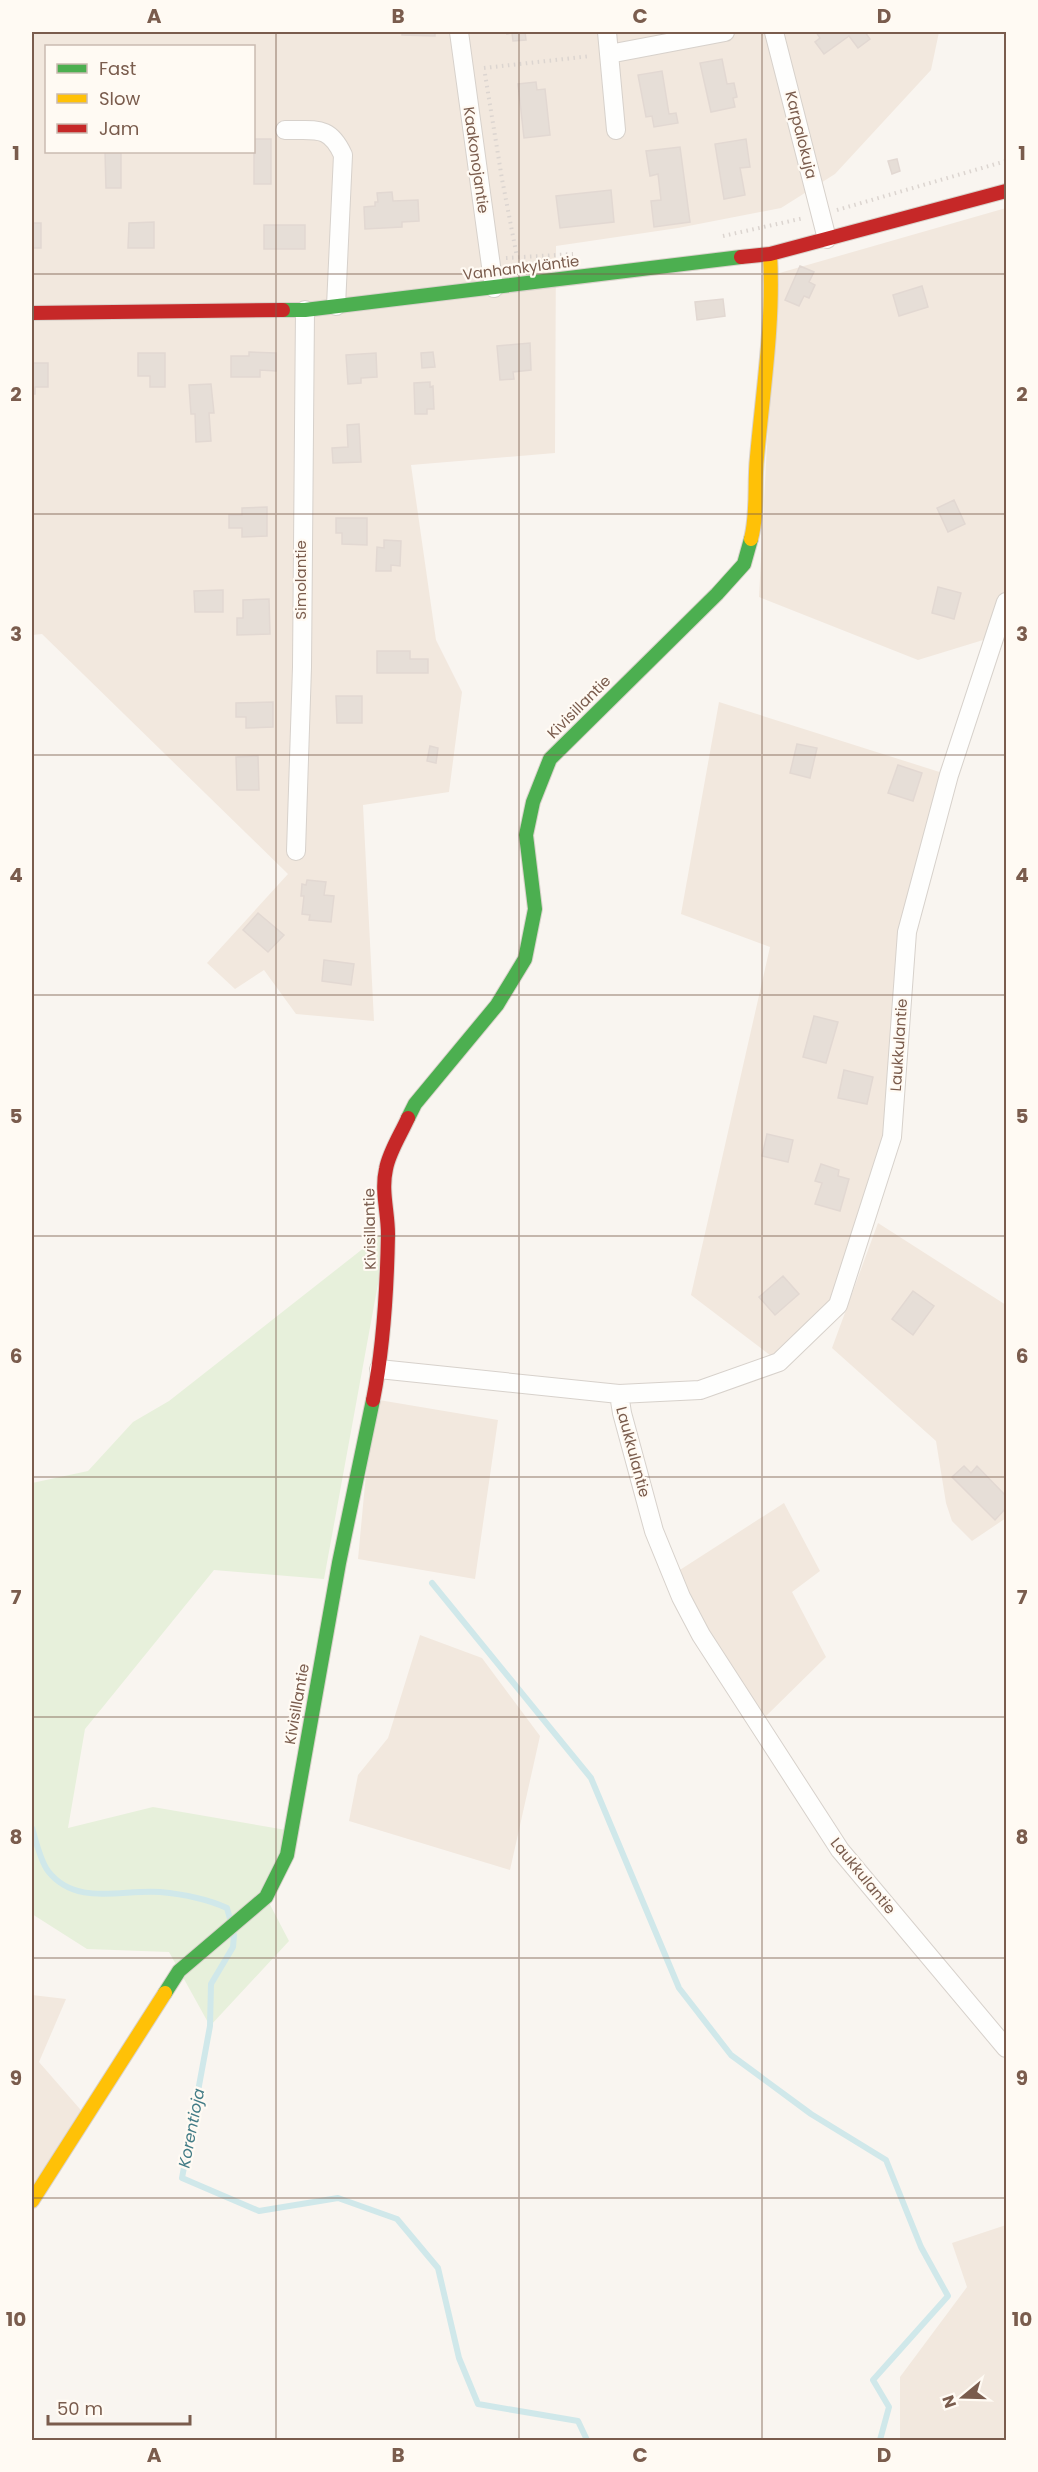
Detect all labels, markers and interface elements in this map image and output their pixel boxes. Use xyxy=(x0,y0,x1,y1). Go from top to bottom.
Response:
text: A xyxy=(147,2,162,30)
text: B xyxy=(391,2,405,30)
text: C xyxy=(632,2,648,30)
text: D xyxy=(877,2,891,30)
legend xyxy=(45,45,255,153)
text: Fast xyxy=(99,56,136,81)
text: Slow xyxy=(99,86,141,111)
street label: Karpalokuja xyxy=(780,89,822,181)
street label: Kaakonojantie xyxy=(459,105,494,215)
text: Jam xyxy=(99,116,139,141)
text: 1 xyxy=(12,139,20,167)
text: 1 xyxy=(1018,139,1026,167)
street label: Vanhankyläntie xyxy=(461,250,580,285)
text: 2 xyxy=(10,380,22,408)
text: 2 xyxy=(1016,380,1028,408)
street label: Simolantie xyxy=(290,540,311,620)
text: 3 xyxy=(10,620,22,648)
text: 3 xyxy=(1016,620,1028,648)
street label: Kivisillantie xyxy=(542,670,615,743)
text: 4 xyxy=(9,861,23,889)
text: 4 xyxy=(1015,861,1029,889)
street label: Laukkulantie xyxy=(885,998,912,1092)
text: 5 xyxy=(10,1102,23,1130)
text: 5 xyxy=(1016,1102,1029,1130)
street label: Kivisillantie xyxy=(358,1188,381,1270)
text: 6 xyxy=(10,1342,22,1370)
text: 6 xyxy=(1016,1342,1028,1370)
street label: Laukkulantie xyxy=(611,1404,656,1500)
text: 7 xyxy=(11,1583,22,1611)
text: 7 xyxy=(1017,1583,1028,1611)
street label: Kivisillantie xyxy=(279,1662,314,1746)
text: 8 xyxy=(10,1823,22,1851)
text: 8 xyxy=(1016,1823,1028,1851)
street label: Laukkulantie xyxy=(826,1833,901,1918)
text: 9 xyxy=(10,2064,22,2092)
text: 9 xyxy=(1016,2064,1028,2092)
water label: Korentioja xyxy=(172,2086,211,2170)
text: 10 xyxy=(6,2305,26,2333)
text: 10 xyxy=(1012,2305,1032,2333)
north arrow xyxy=(933,2367,993,2427)
scale bar xyxy=(48,2388,190,2426)
text: N xyxy=(936,2392,962,2411)
text: 50 m xyxy=(57,2396,103,2421)
text: A xyxy=(147,2441,162,2469)
text: B xyxy=(391,2441,405,2469)
text: C xyxy=(632,2441,648,2469)
text: D xyxy=(877,2441,891,2469)

